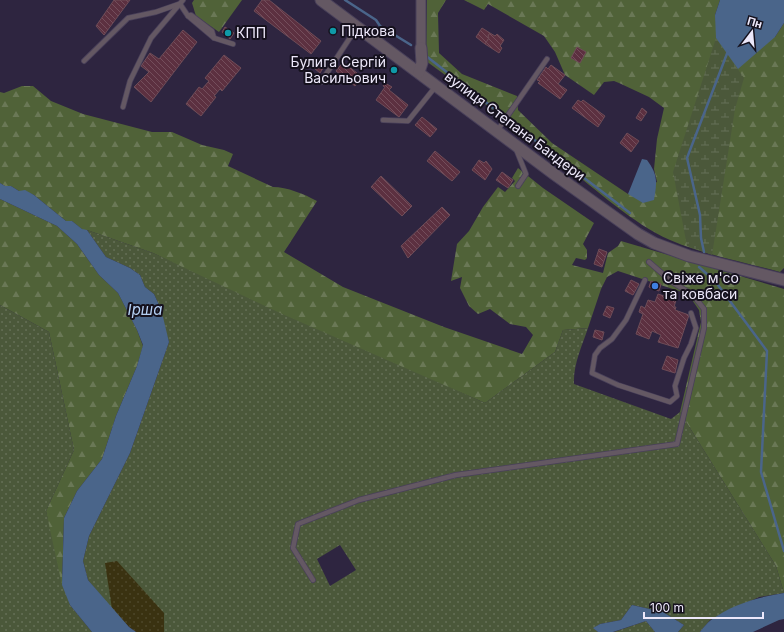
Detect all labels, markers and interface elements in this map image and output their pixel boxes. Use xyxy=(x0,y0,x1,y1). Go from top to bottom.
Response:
north arrow xyxy=(732,12,772,52)
text: Пн xyxy=(746,14,764,31)
place label: Підкова xyxy=(341,22,395,39)
place label: КПП xyxy=(236,24,266,41)
marker: Підкова xyxy=(328,26,338,36)
marker: КПП xyxy=(223,28,233,38)
place label: Булига Сергій Васильович xyxy=(291,53,386,86)
marker: Булига Сергій Васильович xyxy=(389,65,399,75)
street label: вулиця Степана Бандери xyxy=(442,67,589,184)
place label: Свіже м'со та ковбаси xyxy=(663,269,739,302)
marker: Свіже м'со та ковбаси xyxy=(650,281,660,291)
water label: Ірша xyxy=(128,300,162,319)
scale bar xyxy=(644,594,763,620)
text: 100 m xyxy=(650,600,684,615)

